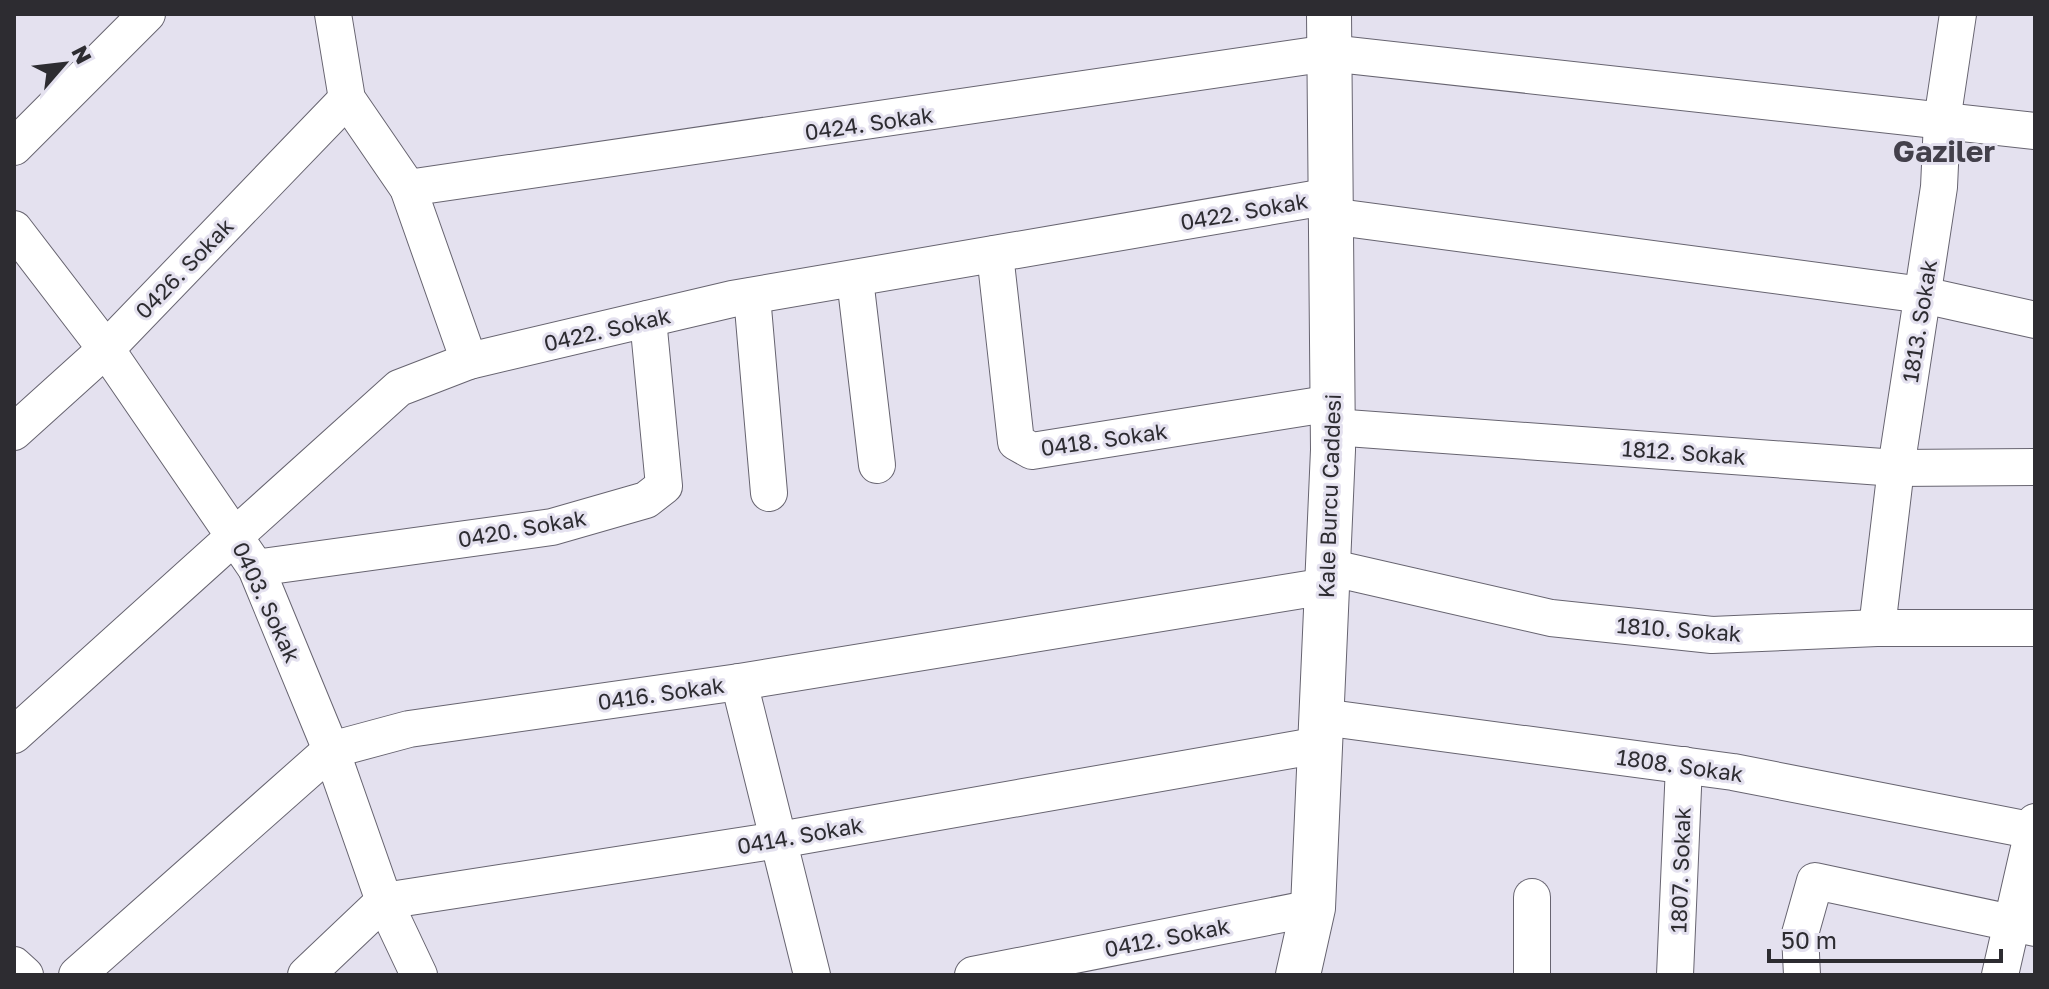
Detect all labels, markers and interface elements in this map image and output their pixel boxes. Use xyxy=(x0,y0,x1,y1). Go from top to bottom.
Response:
north arrow xyxy=(24,24,104,104)
text: N xyxy=(66,41,98,68)
street label: 0424. Sokak xyxy=(803,101,935,145)
district label: Gaziler xyxy=(1893,133,1995,169)
street label: 0422. Sokak xyxy=(1178,187,1310,235)
street label: 0426. Sokak xyxy=(129,212,239,324)
street label: 1813. Sokak xyxy=(1896,258,1942,384)
street label: 0422. Sokak xyxy=(541,301,673,357)
street label: Kale Burcu Caddesi xyxy=(1312,393,1346,599)
street label: 0418. Sokak xyxy=(1039,417,1169,461)
street label: 1812. Sokak xyxy=(1621,434,1747,470)
street label: 0420. Sokak xyxy=(456,503,588,553)
street label: 0403. Sokak xyxy=(227,537,307,667)
street label: 1810. Sokak xyxy=(1616,611,1742,647)
street label: 0416. Sokak xyxy=(596,671,726,715)
street label: 1808. Sokak xyxy=(1615,743,1745,787)
street label: 1807. Sokak xyxy=(1664,807,1696,933)
street label: 0414. Sokak xyxy=(735,811,865,859)
street label: 0412. Sokak xyxy=(1102,912,1232,962)
scale bar xyxy=(1769,913,2001,963)
text: 50 m xyxy=(1781,925,1837,954)

